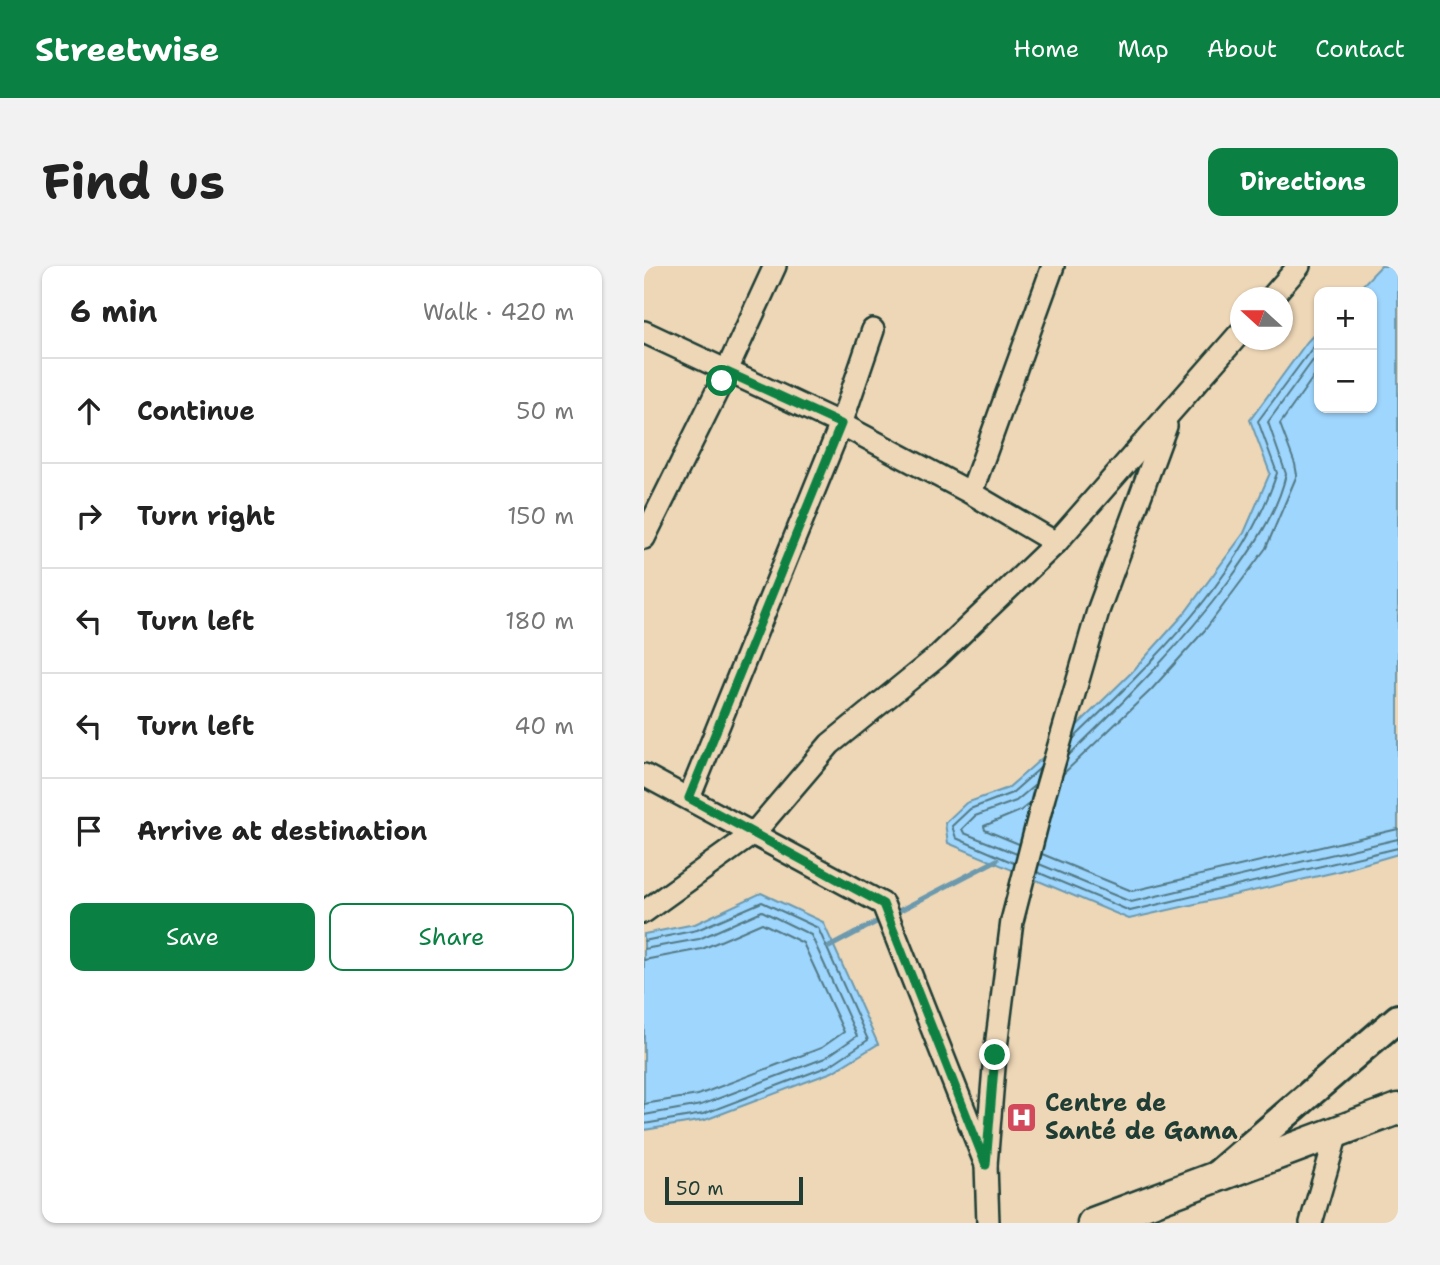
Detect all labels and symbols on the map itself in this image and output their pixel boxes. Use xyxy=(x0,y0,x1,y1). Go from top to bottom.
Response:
north arrow xyxy=(1230,287,1293,350)
route start xyxy=(706,365,737,396)
route end xyxy=(979,1039,1010,1070)
place label: Centre de Santé de Gama xyxy=(1045,1087,1238,1147)
hospital icon: Centre de Santé de Gama xyxy=(1005,1100,1039,1134)
scale bar xyxy=(665,1174,803,1206)

